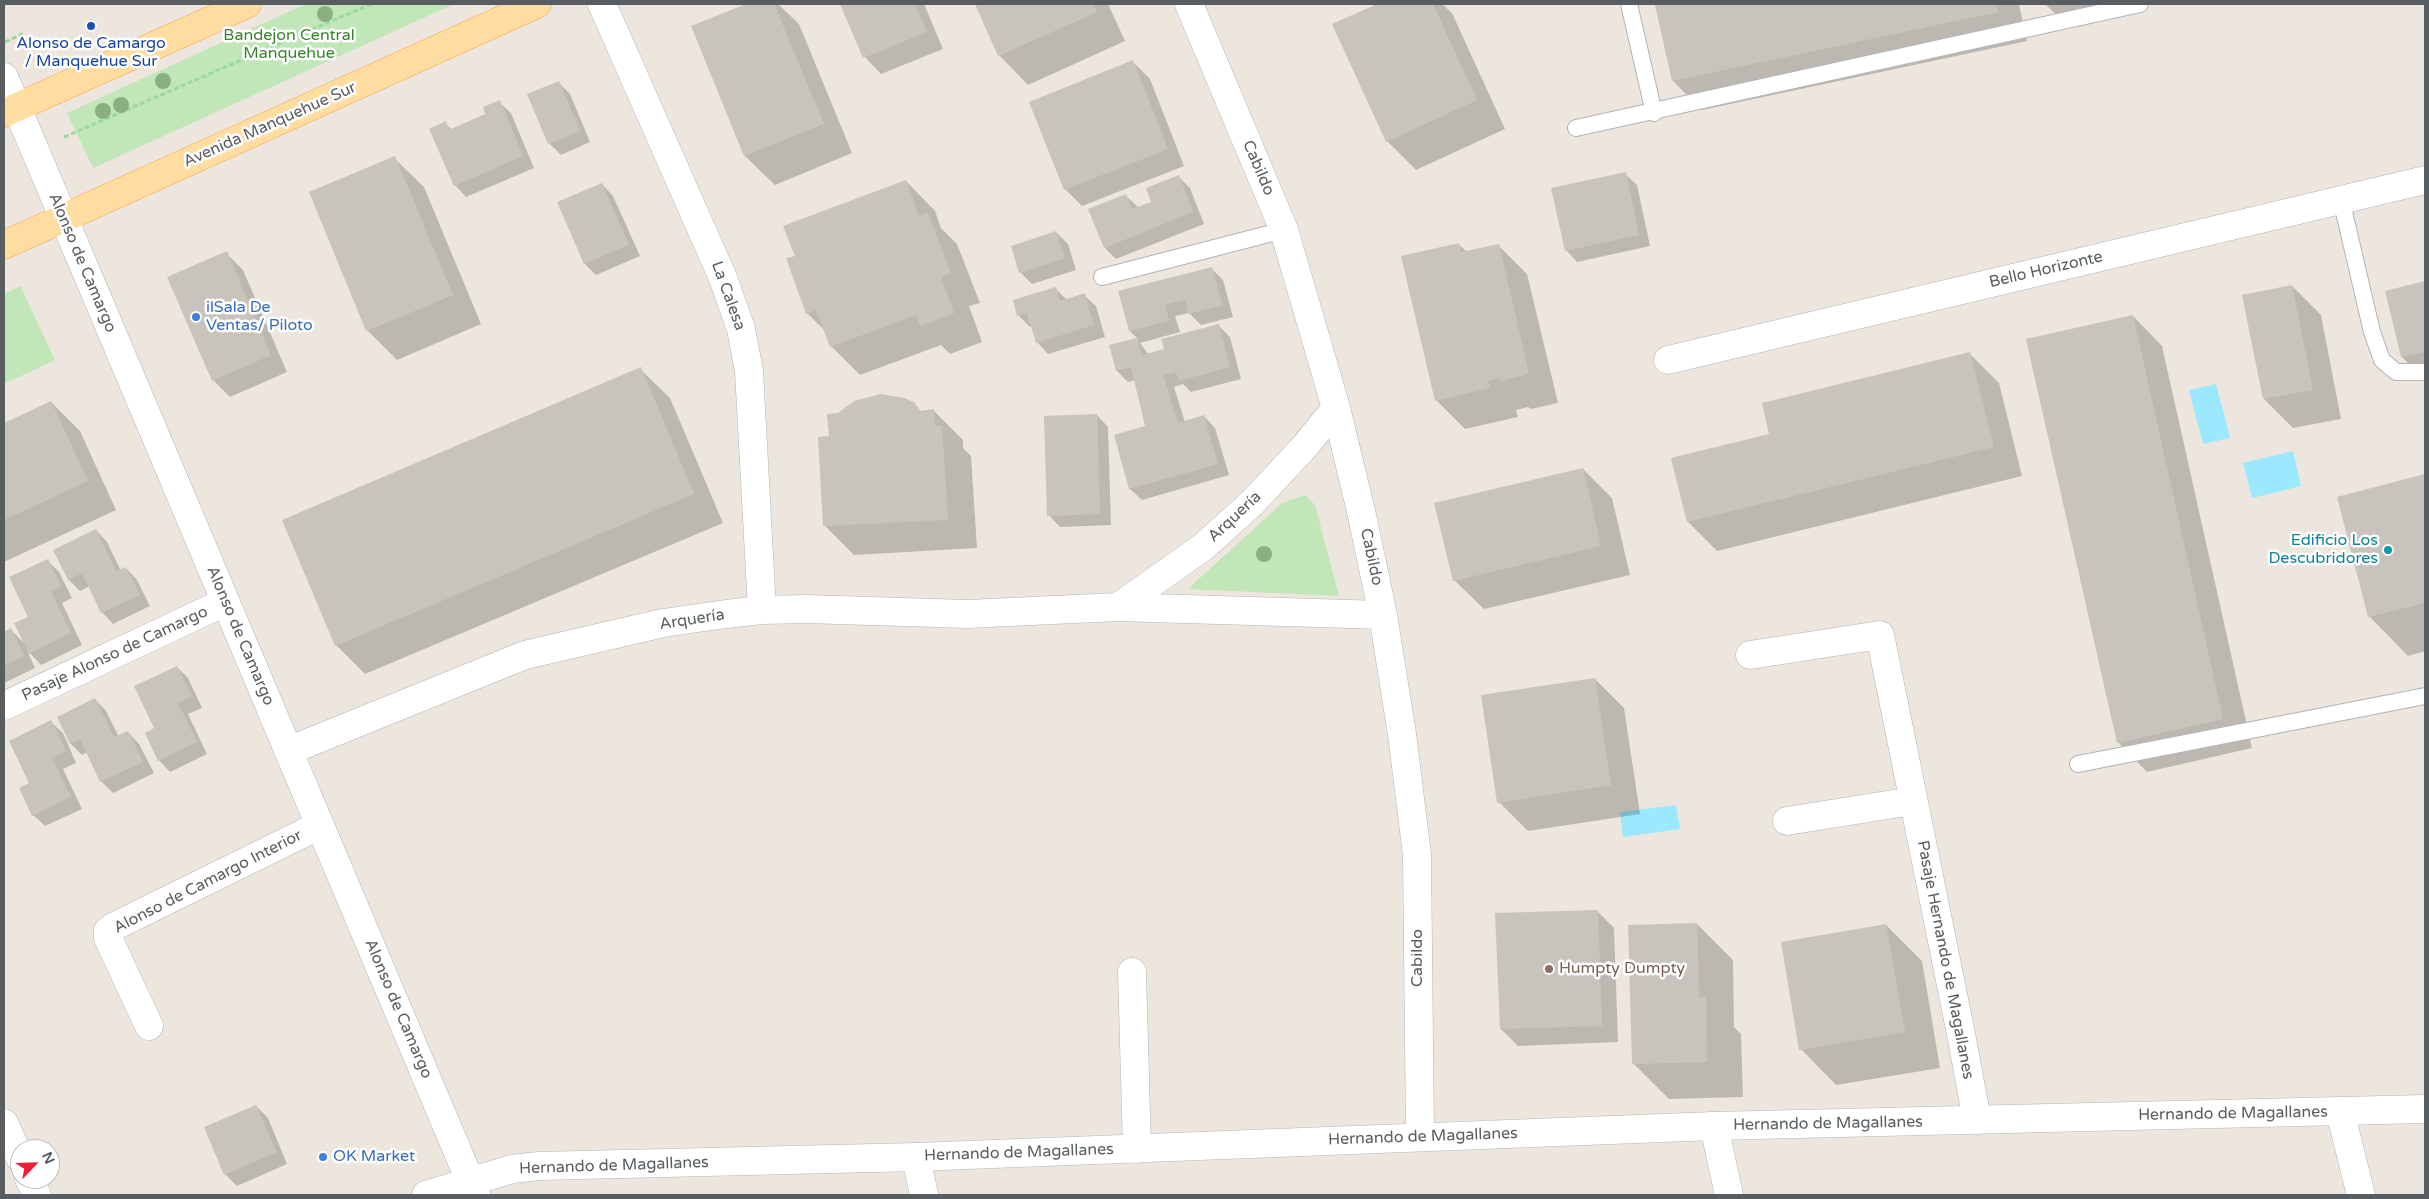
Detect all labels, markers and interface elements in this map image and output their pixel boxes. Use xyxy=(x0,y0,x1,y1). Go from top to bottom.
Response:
marker: Alonso de Camargo / Manquehue Sur xyxy=(85,20,97,32)
park label: Bandejon Central Manquehue xyxy=(223,26,355,64)
place label: Alonso de Camargo / Manquehue Sur xyxy=(16,34,166,72)
street label: Avenida Manquehue Sur xyxy=(181,78,359,172)
street label: Cabildo xyxy=(1238,138,1278,198)
street label: Alonso de Camargo xyxy=(44,190,120,336)
street label: Bello Horizonte xyxy=(1987,248,2105,292)
street label: La Calesa xyxy=(707,259,749,333)
place label: ilSala De Ventas/ Piloto xyxy=(206,298,313,336)
marker: ilSala De Ventas/ Piloto xyxy=(190,311,202,323)
street label: Arquería xyxy=(1204,488,1266,546)
street label: Cabildo xyxy=(1356,527,1386,587)
place label: Edificio Los Descubridores xyxy=(2269,531,2378,569)
marker: Edificio Los Descubridores xyxy=(2382,544,2394,556)
street label: Alonso de Camargo xyxy=(202,563,278,709)
street label: Pasaje Alonso de Camargo xyxy=(19,602,211,706)
street label: Arquería xyxy=(658,605,726,635)
street label: Alonso de Camargo Interior xyxy=(111,826,305,938)
street label: Pasaje Hernando de Magallanes xyxy=(1912,839,1978,1081)
street label: Cabildo xyxy=(1408,929,1428,987)
street label: Alonso de Camargo xyxy=(360,936,436,1082)
place label: Humpty Dumpty xyxy=(1559,959,1685,979)
marker: Humpty Dumpty xyxy=(1543,963,1555,975)
street label: Hernando de Magallanes xyxy=(2138,1103,2328,1125)
street label: Hernando de Magallanes xyxy=(1733,1113,1923,1135)
street label: Hernando de Magallanes xyxy=(1328,1124,1518,1150)
north arrow xyxy=(10,1139,60,1189)
street label: Hernando de Magallanes xyxy=(924,1140,1114,1166)
place label: OK Market xyxy=(333,1147,415,1167)
text: N xyxy=(38,1150,58,1167)
marker: OK Market xyxy=(317,1151,329,1163)
street label: Hernando de Magallanes xyxy=(519,1153,709,1179)

